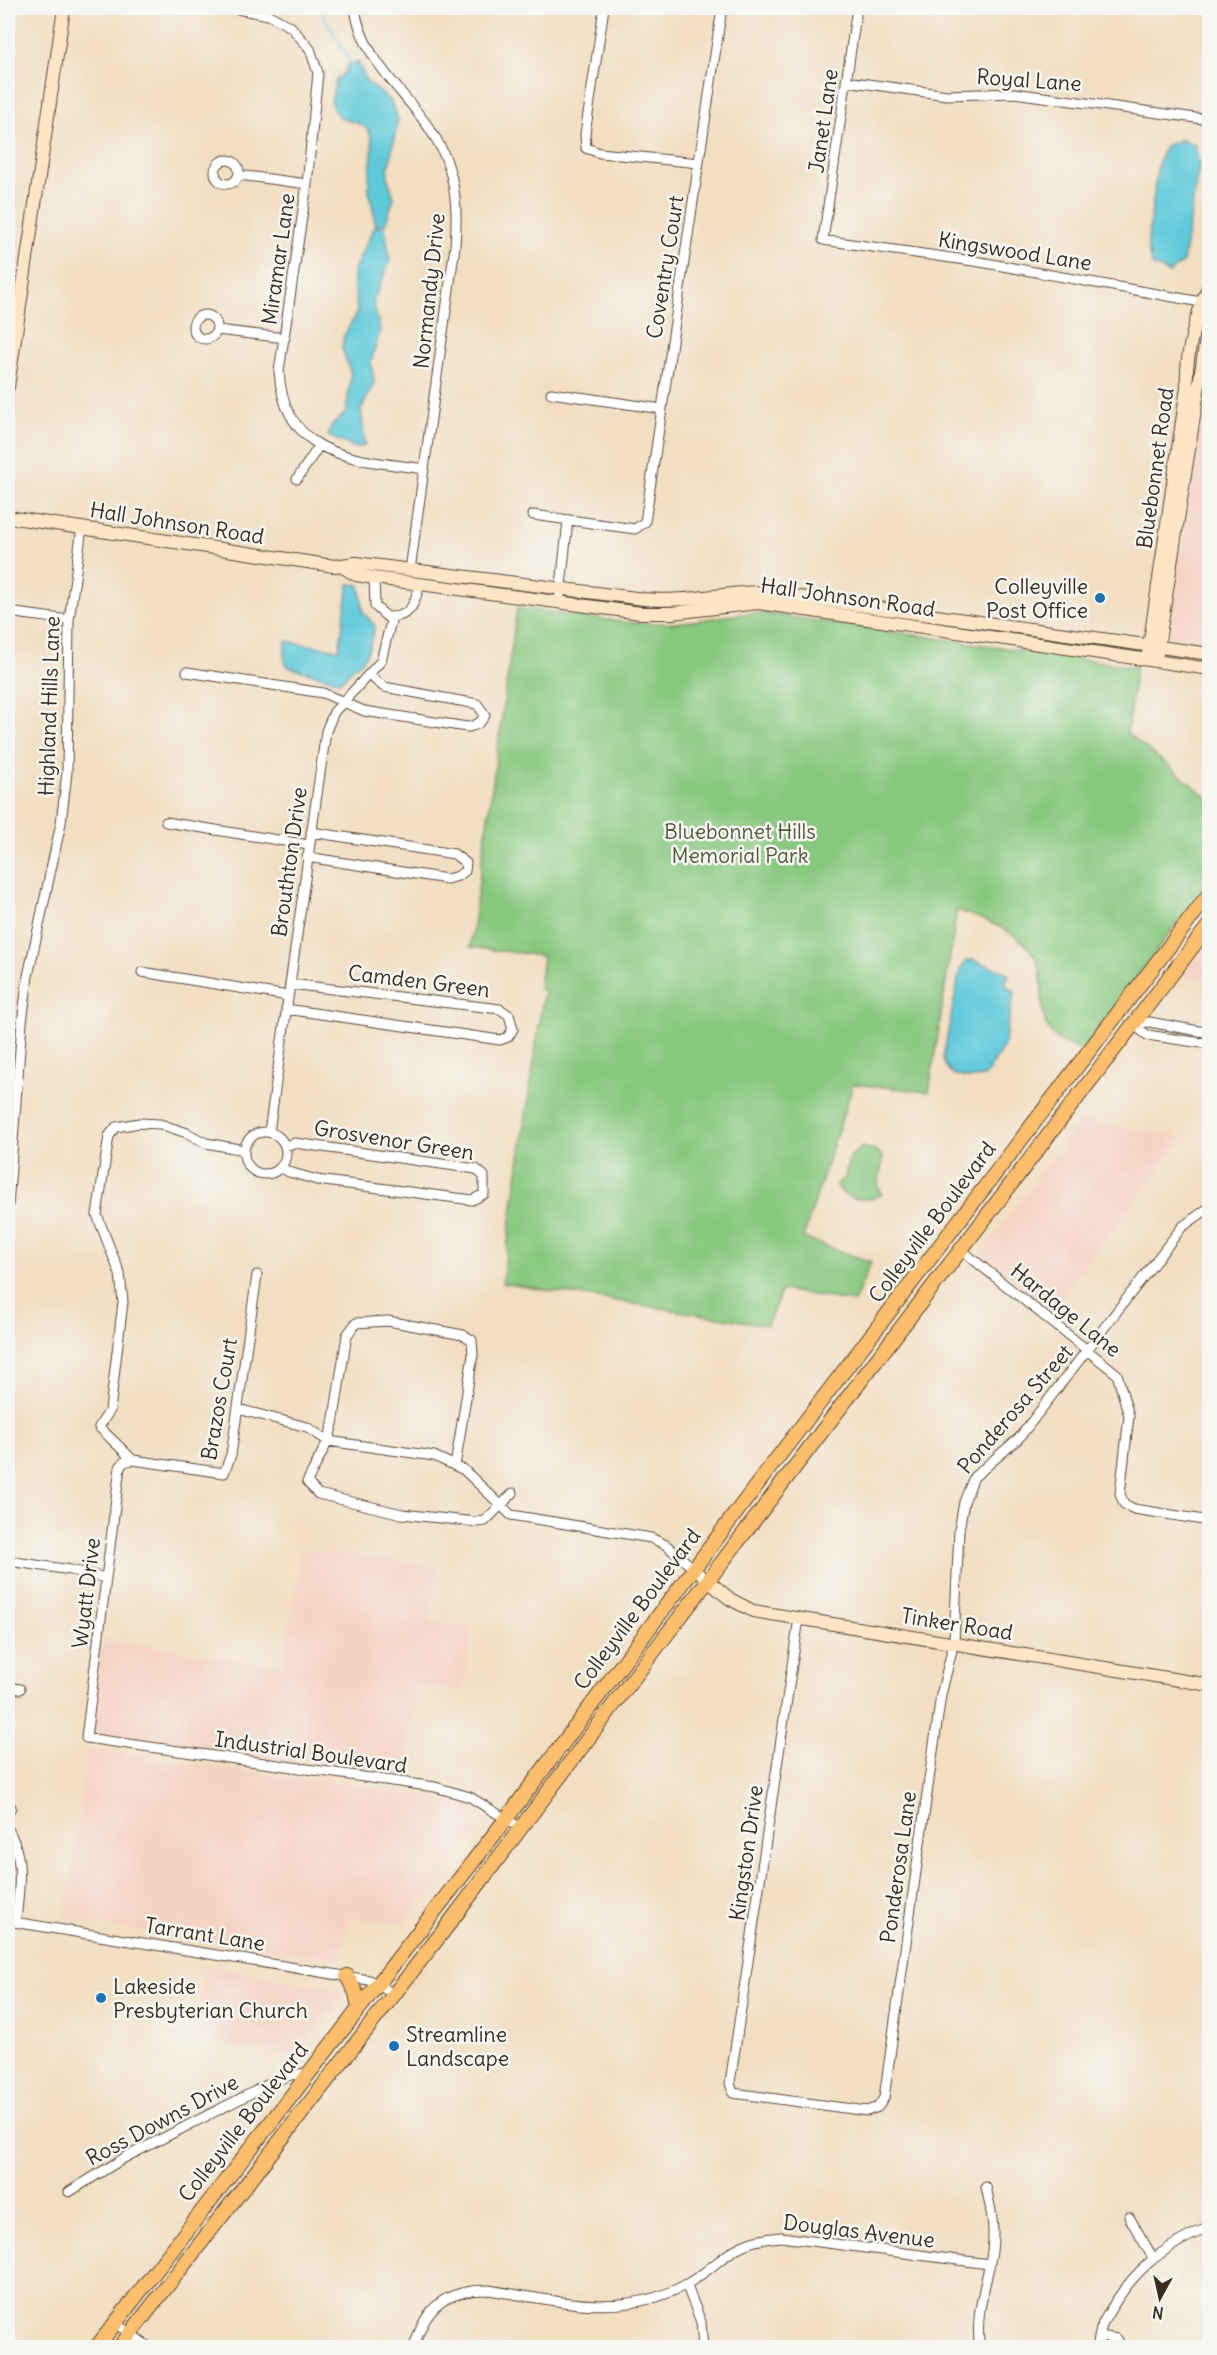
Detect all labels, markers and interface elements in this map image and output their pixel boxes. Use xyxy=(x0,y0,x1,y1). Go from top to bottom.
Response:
street label: Royal Lane xyxy=(976,63,1082,97)
street label: Janet Lane xyxy=(802,67,844,175)
street label: Miramar Lane xyxy=(255,191,301,327)
street label: Coventry Court xyxy=(640,193,690,341)
street label: Normandy Drive xyxy=(407,212,451,370)
street label: Kingswood Lane xyxy=(936,226,1094,276)
street label: Bluebonnet Road xyxy=(1130,386,1180,550)
street label: Hall Johnson Road xyxy=(88,496,266,550)
street label: Hall Johnson Road xyxy=(759,571,937,623)
place label: Colleyville Post Office xyxy=(986,573,1088,624)
marker: Colleyville Post Office xyxy=(1093,591,1107,605)
street label: Highland Hills Lane xyxy=(32,615,66,797)
street label: Brouthton Drive xyxy=(265,785,313,939)
park label: Bluebonnet Hills Memorial Park xyxy=(664,818,816,869)
street label: Camden Green xyxy=(347,959,491,1003)
street label: Grosvenor Green xyxy=(312,1114,476,1166)
street label: Colleyville Boulevard xyxy=(862,1136,1002,1308)
street label: Hardage Lane xyxy=(1005,1257,1127,1363)
street label: Brazos Court xyxy=(195,1336,243,1462)
street label: Ponderosa Street xyxy=(952,1339,1078,1479)
street label: Colleyville Boulevard xyxy=(567,1523,707,1695)
street label: Wyatt Drive xyxy=(66,1536,106,1650)
street label: Tinker Road xyxy=(899,1602,1015,1646)
street label: Industrial Boulevard xyxy=(213,1725,409,1779)
street label: Kingston Drive xyxy=(723,1783,769,1923)
street label: Ponderosa Lane xyxy=(874,1789,922,1945)
street label: Tarrant Lane xyxy=(143,1911,267,1957)
place label: Lakeside Presbyterian Church xyxy=(113,1973,308,2024)
marker: Lakeside Presbyterian Church xyxy=(94,1991,108,2005)
place label: Streamline Landscape xyxy=(406,2021,509,2072)
street label: Colleyville Boulevard xyxy=(172,2037,314,2207)
marker: Streamline Landscape xyxy=(387,2039,401,2053)
street label: Ross Downs Drive xyxy=(81,2068,243,2172)
street label: Douglas Avenue xyxy=(782,2208,936,2254)
north arrow xyxy=(1130,2268,1190,2328)
text: N xyxy=(1151,2302,1165,2324)

